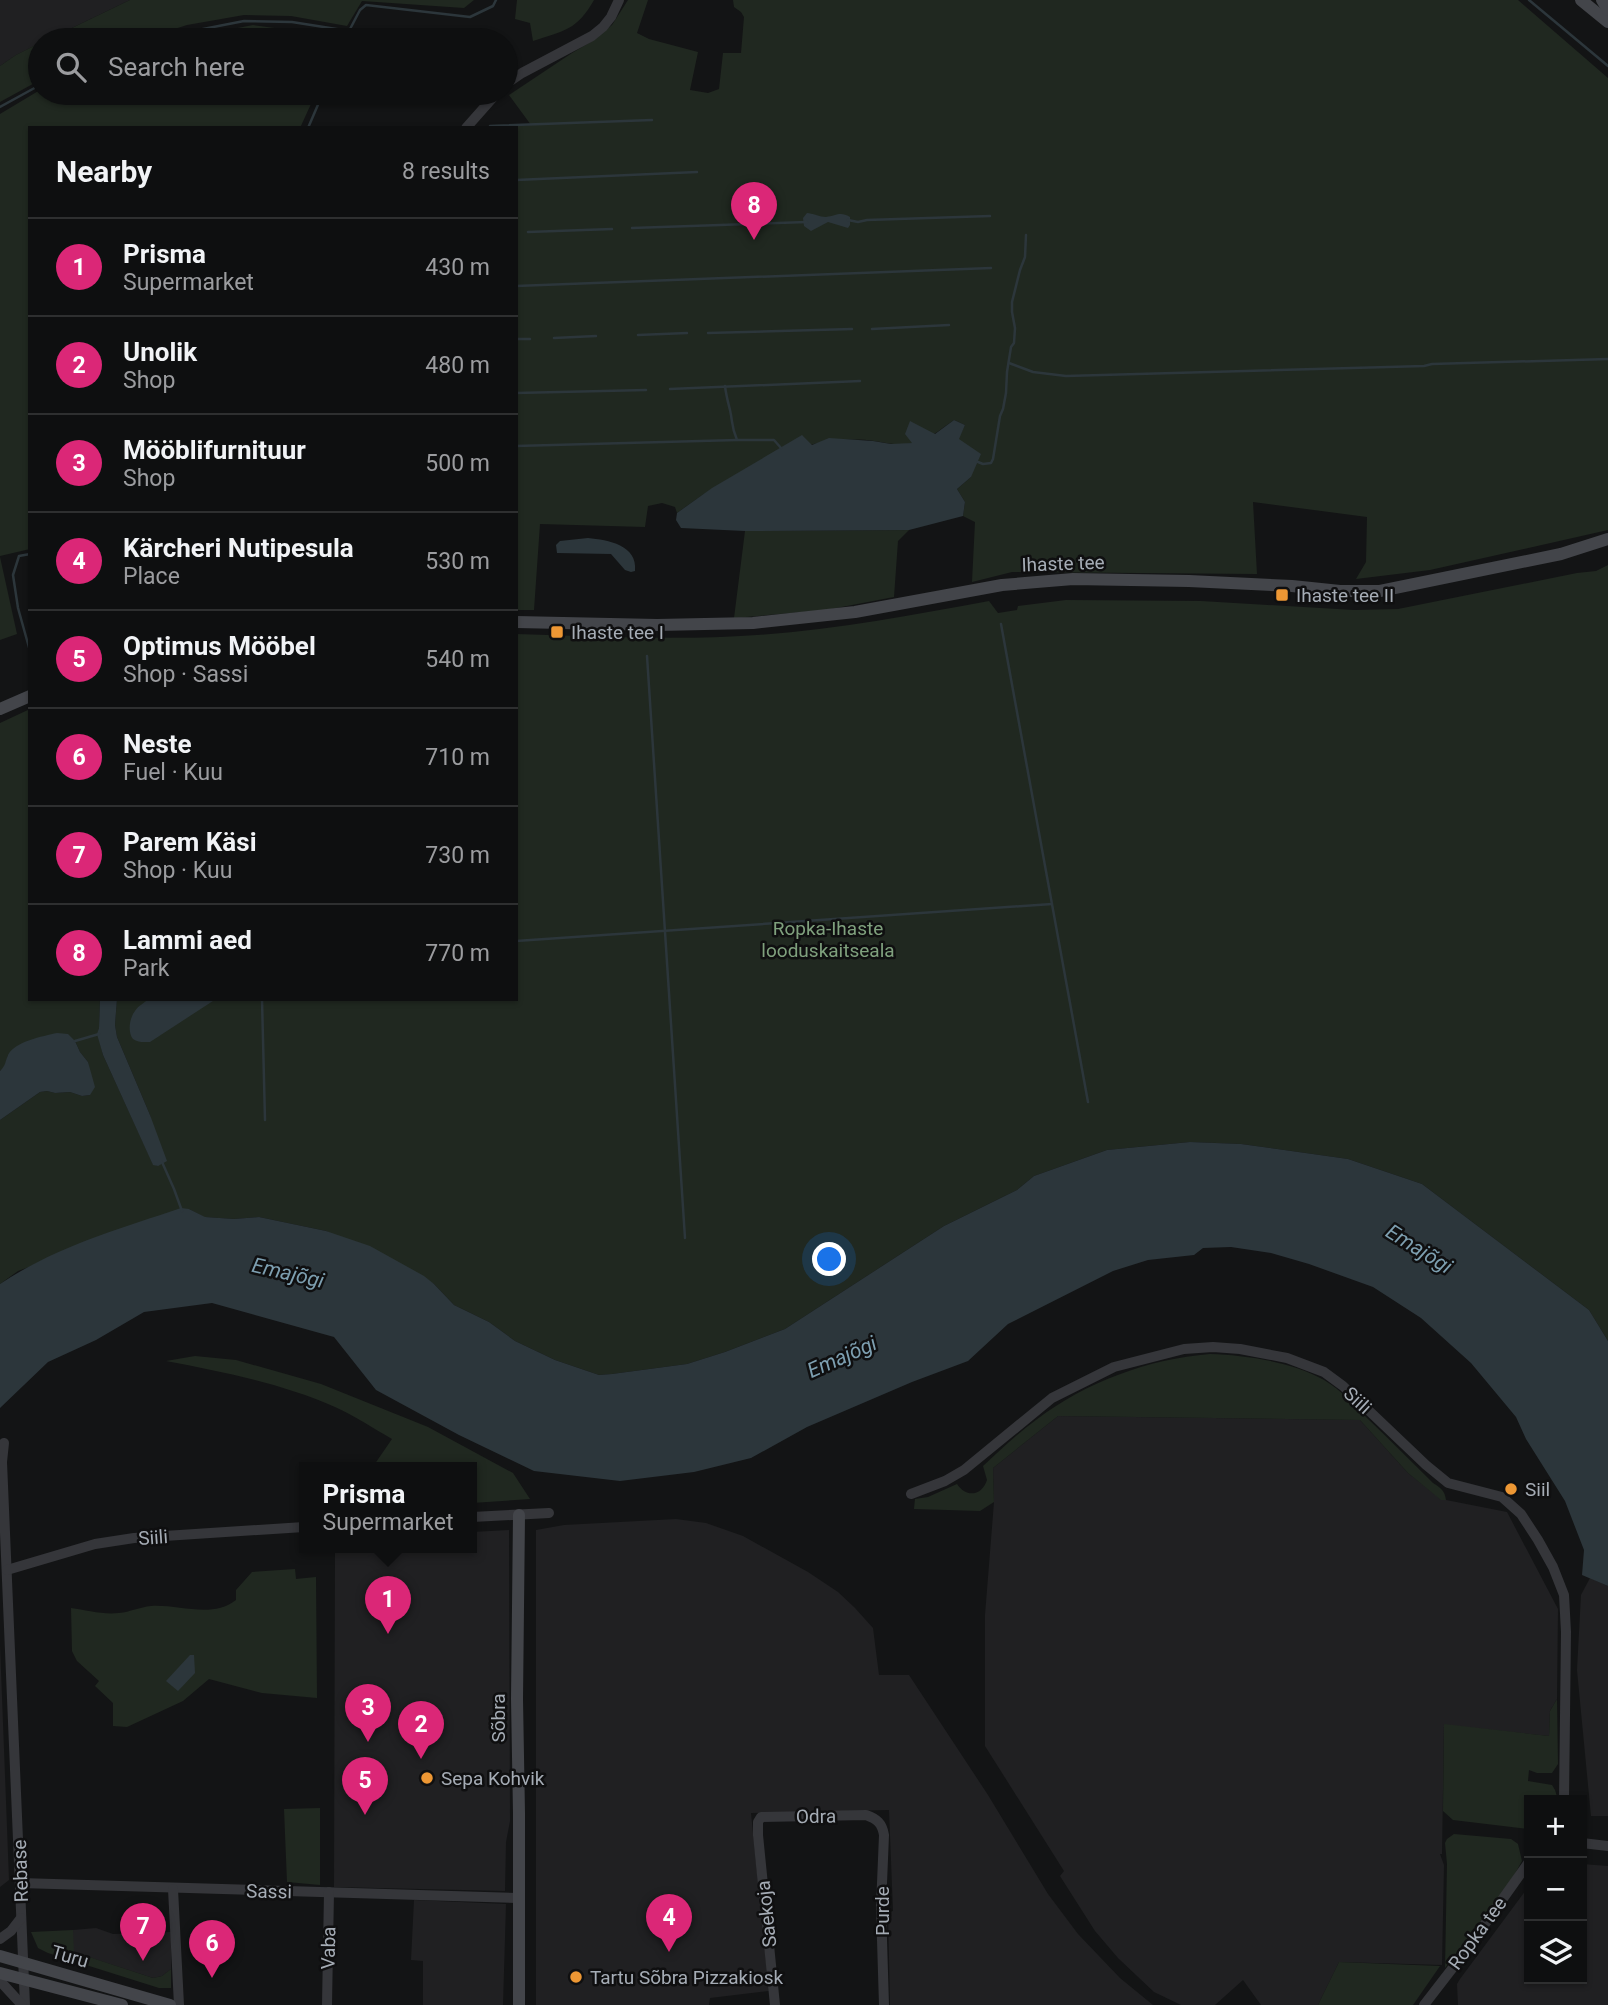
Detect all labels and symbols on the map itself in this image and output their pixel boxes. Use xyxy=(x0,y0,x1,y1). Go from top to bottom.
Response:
pin: 8 xyxy=(731,182,777,240)
street label: Ihaste tee xyxy=(1021,551,1105,576)
place label: Ihaste tee II xyxy=(1296,584,1394,607)
marker: Ihaste tee II xyxy=(1274,587,1290,603)
place label: Ihaste tee I xyxy=(571,621,664,644)
marker: Ihaste tee I xyxy=(549,624,565,640)
park label: Ropka-Ihaste looduskaitseala xyxy=(761,917,895,962)
water label: Emajõgi xyxy=(1382,1219,1457,1279)
your location xyxy=(812,1242,846,1276)
water label: Emajõgi xyxy=(250,1253,327,1293)
water label: Emajõgi xyxy=(804,1331,880,1383)
street label: Siili xyxy=(1339,1382,1376,1419)
place label: Siil xyxy=(1525,1478,1550,1501)
marker: Siil xyxy=(1503,1481,1519,1497)
street label: Siili xyxy=(137,1525,169,1550)
pin: 1 xyxy=(365,1576,411,1634)
pin: 3 xyxy=(345,1684,391,1742)
street label: Sõbra xyxy=(487,1693,510,1743)
pin: 2 xyxy=(398,1701,444,1759)
pin: 5 xyxy=(342,1757,388,1815)
place label: Sepa Kohvik xyxy=(441,1767,545,1790)
marker: Sepa Kohvik xyxy=(419,1770,435,1786)
street label: Odra xyxy=(796,1805,836,1828)
street label: Rebase xyxy=(8,1839,33,1903)
street label: Saekoja xyxy=(752,1879,781,1948)
street label: Sassi xyxy=(246,1880,292,1903)
street label: Purde xyxy=(871,1886,894,1936)
street label: Ropka tee xyxy=(1443,1892,1511,1974)
pin: 4 xyxy=(646,1894,692,1952)
pin: 7 xyxy=(120,1903,166,1961)
pin: 6 xyxy=(189,1920,235,1978)
street label: Vaba xyxy=(317,1926,340,1970)
street label: Turu xyxy=(49,1940,91,1973)
place label: Tartu Sõbra Pizzakiosk xyxy=(590,1966,784,1989)
marker: Tartu Sõbra Pizzakiosk xyxy=(568,1969,584,1985)

